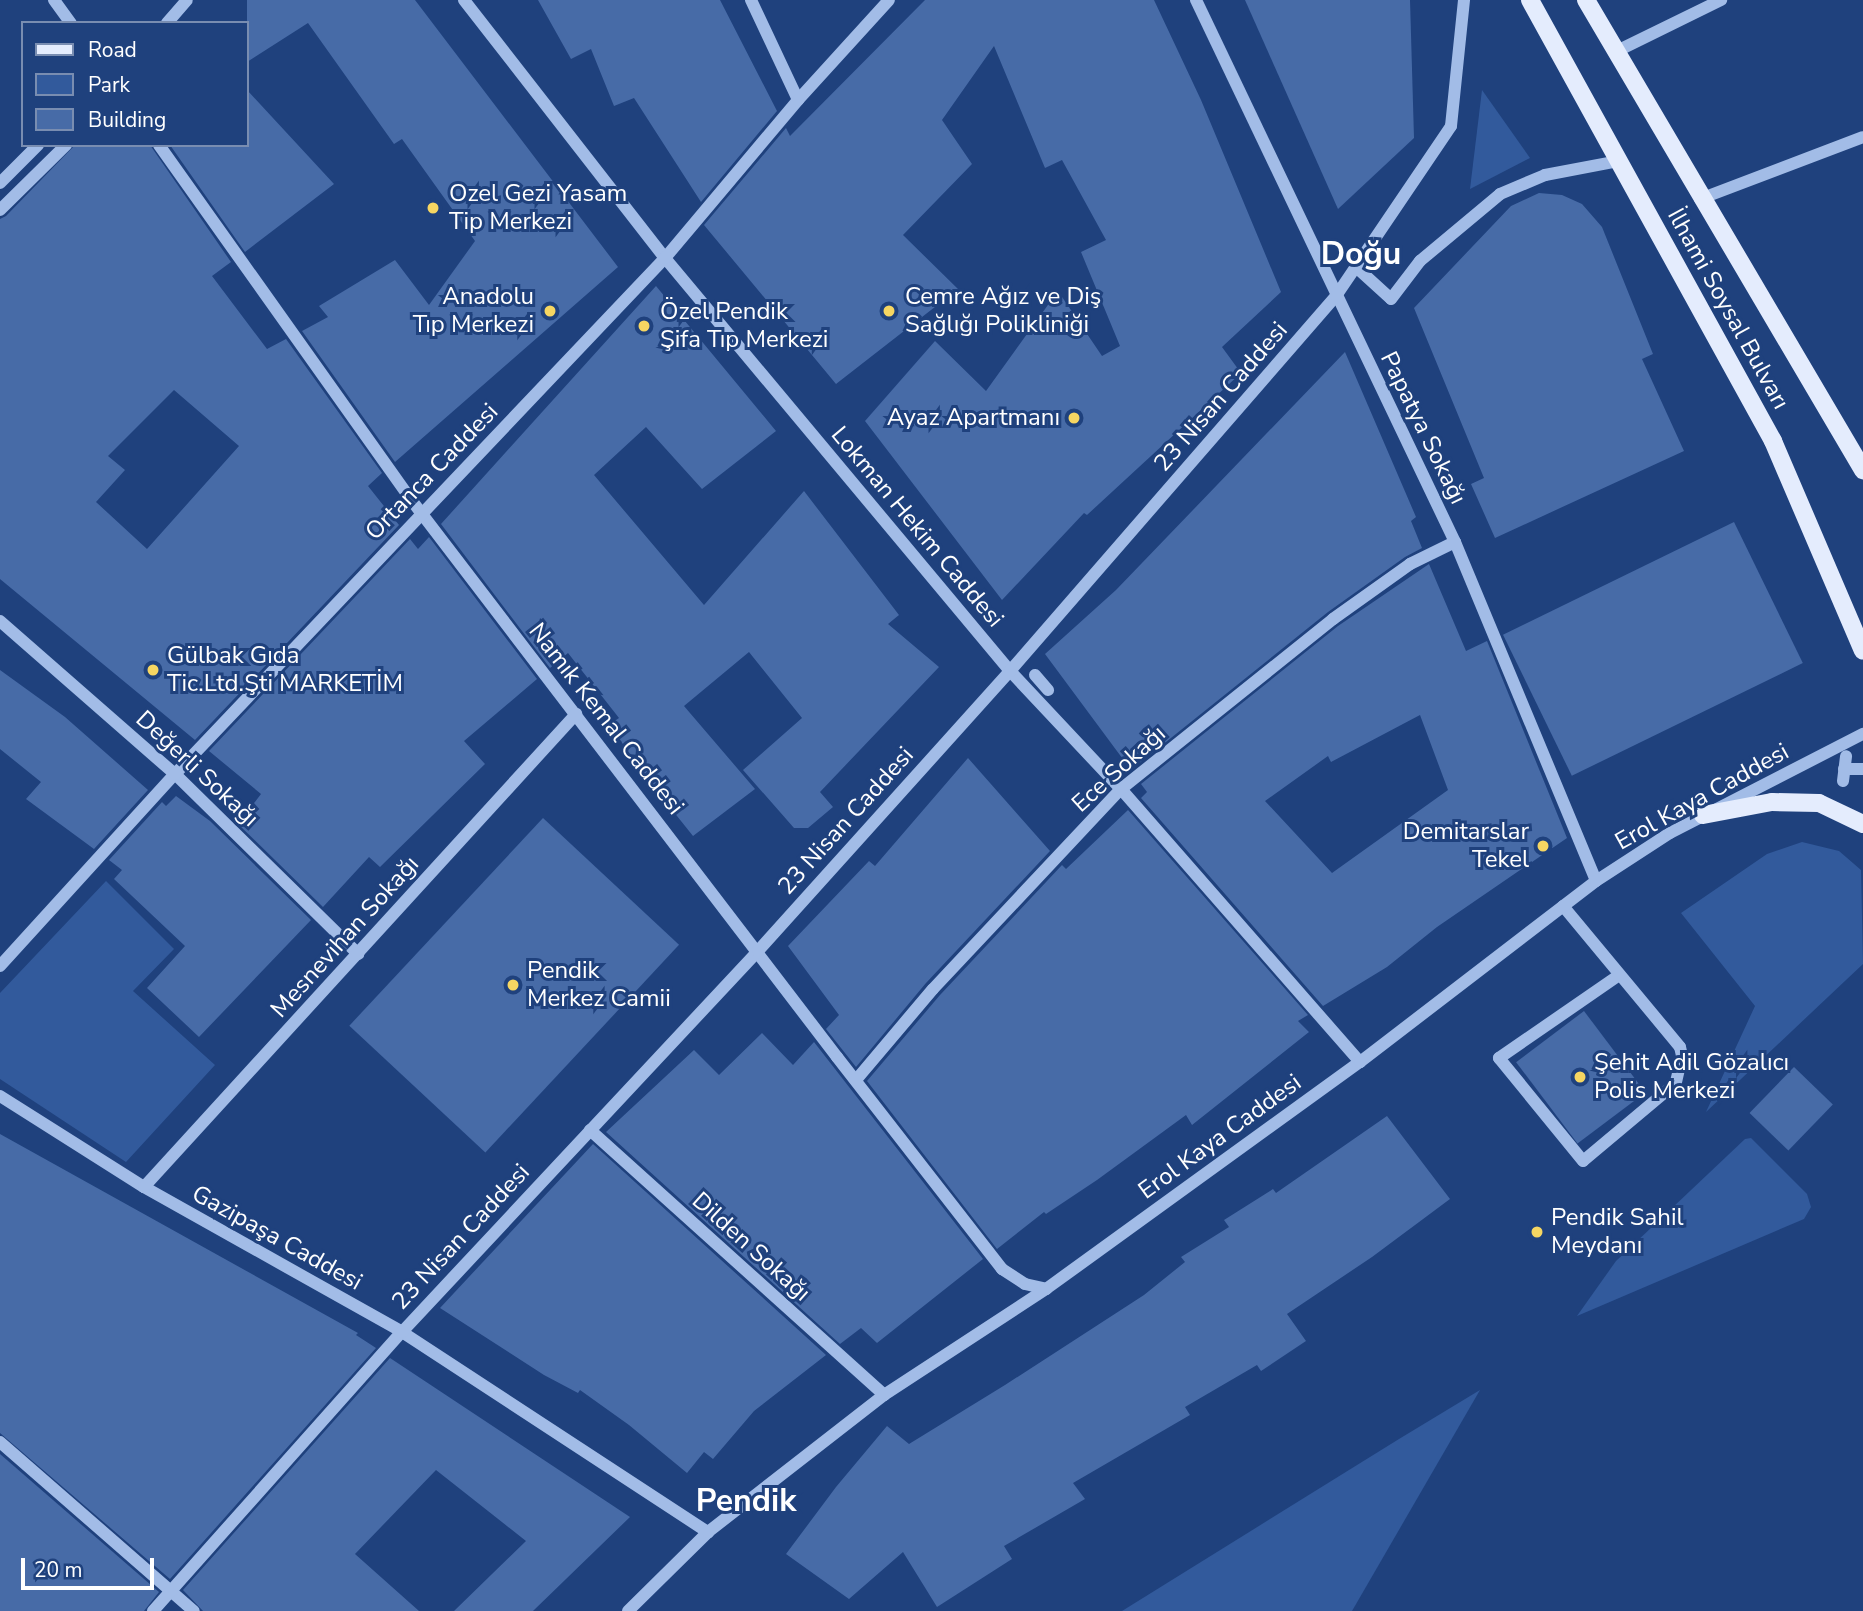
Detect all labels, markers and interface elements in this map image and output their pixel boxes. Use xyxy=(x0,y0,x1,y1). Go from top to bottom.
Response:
legend xyxy=(21,21,248,147)
text: Road xyxy=(88,36,137,64)
text: Park xyxy=(88,71,130,99)
text: Building xyxy=(88,106,166,134)
place label: Ozel Gezi Yasam Tip Merkezi xyxy=(449,180,627,236)
marker: Ozel Gezi Yasam Tip Merkezi xyxy=(423,198,443,218)
street label: İlhami Soysal Bulvarı xyxy=(1661,204,1795,414)
district label: Doğu xyxy=(1321,235,1401,273)
place label: Anadolu Tıp Merkezi xyxy=(413,283,534,339)
place label: Cemre Ağız ve Diş Sağlığı Polikliniği xyxy=(905,283,1101,339)
place label: Özel Pendik Şifa Tıp Merkezi xyxy=(660,298,828,354)
marker: Anadolu Tıp Merkezi xyxy=(540,301,560,321)
marker: Cemre Ağız ve Diş Sağlığı Polikliniği xyxy=(879,301,899,321)
marker: Özel Pendik Şifa Tıp Merkezi xyxy=(634,316,654,336)
street label: 23 Nisan Caddesi xyxy=(1148,316,1294,478)
street label: Papatya Sokağı xyxy=(1374,347,1472,509)
street label: Ortanca Caddesi xyxy=(360,398,504,546)
place label: Ayaz Apartmanı xyxy=(887,404,1060,432)
marker: Ayaz Apartmanı xyxy=(1066,410,1082,426)
street label: Lokman Hekim Caddesi xyxy=(825,421,1009,633)
street label: Namık Kemal Caddesi xyxy=(522,617,690,821)
place label: Gülbak Gıda Tic.Ltd.Şti MARKETİM xyxy=(167,642,403,698)
marker: Gülbak Gıda Tic.Ltd.Şti MARKETİM xyxy=(145,662,161,678)
street label: Değerli Sokağı xyxy=(130,705,264,833)
street label: Ece Sokağı xyxy=(1066,719,1172,819)
street label: Erol Kaya Caddesi xyxy=(1610,737,1794,857)
street label: 23 Nisan Caddesi xyxy=(772,741,920,901)
place label: Demitarslar Tekel xyxy=(1403,818,1529,874)
marker: Demitarslar Tekel xyxy=(1535,838,1551,854)
street label: Mesnevihan Sokağı xyxy=(265,850,425,1024)
place label: Pendik Merkez Camii xyxy=(527,957,671,1013)
marker: Pendik Merkez Camii xyxy=(505,977,521,993)
place label: Şehit Adil Gözalıcı Polis Merkezi xyxy=(1594,1049,1789,1105)
street label: Erol Kaya Caddesi xyxy=(1133,1068,1307,1206)
marker: Şehit Adil Gözalıcı Polis Merkezi xyxy=(1572,1069,1588,1085)
street label: 23 Nisan Caddesi xyxy=(386,1158,536,1316)
street label: Gazipaşa Caddesi xyxy=(187,1179,367,1297)
street label: Dilden Sokağı xyxy=(686,1186,816,1308)
place label: Pendik Sahil Meydanı xyxy=(1551,1204,1684,1260)
marker: Pendik Sahil Meydanı xyxy=(1529,1224,1545,1240)
district label: Pendik xyxy=(696,1482,796,1520)
scale bar xyxy=(24,1544,158,1588)
text: 20 m xyxy=(34,1556,83,1584)

